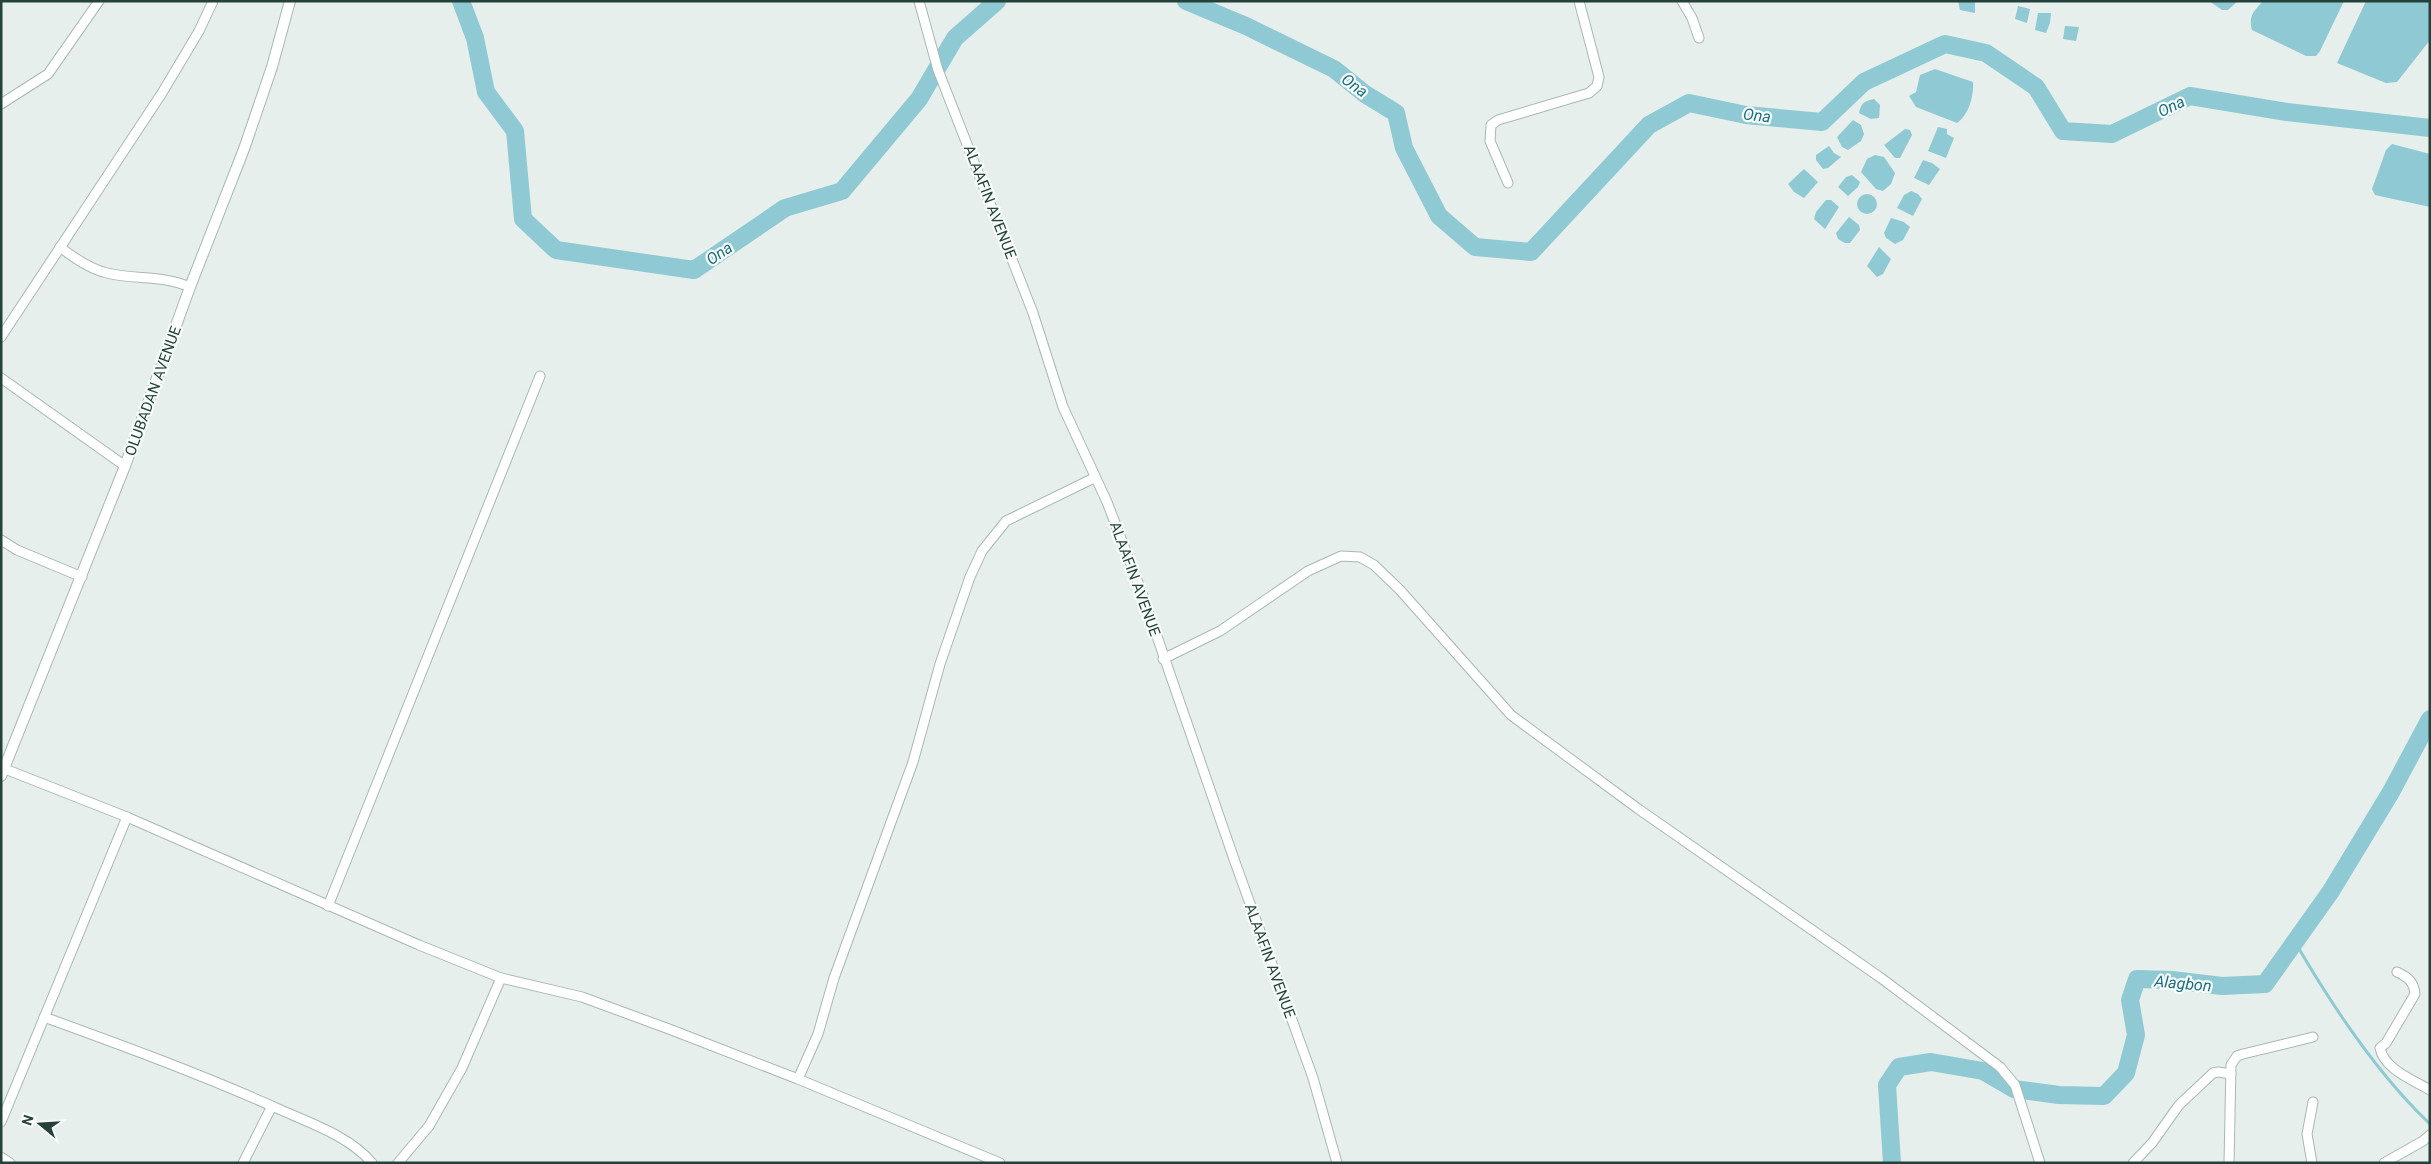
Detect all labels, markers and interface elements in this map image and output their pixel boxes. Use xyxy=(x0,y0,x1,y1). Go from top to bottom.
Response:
water label: Ona xyxy=(1338,69,1371,101)
water label: Ona xyxy=(2155,92,2188,121)
water label: Ona xyxy=(1742,104,1772,127)
street label: ALAAFIN AVENUE xyxy=(960,143,1020,262)
water label: Ona xyxy=(702,238,736,269)
street label: OLUBADAN AVENUE xyxy=(121,323,185,458)
street label: ALAAFIN AVENUE xyxy=(1106,519,1164,639)
street label: ALAAFIN AVENUE xyxy=(1241,901,1299,1021)
water label: Alagbon xyxy=(2153,971,2212,995)
north arrow xyxy=(15,1099,65,1149)
text: N xyxy=(18,1113,37,1127)

